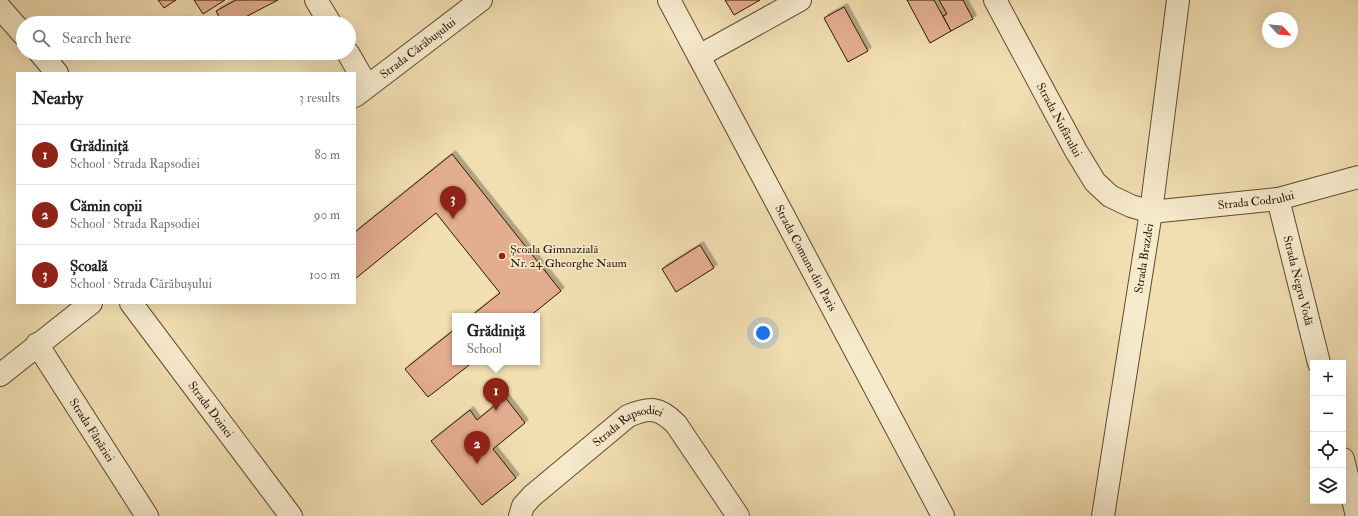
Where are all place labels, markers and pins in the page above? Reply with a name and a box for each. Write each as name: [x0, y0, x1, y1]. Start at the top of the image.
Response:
pin: 3: [440, 186, 466, 219]
place label: Școala Gimnazială Nr. 24 Gheorghe Naum: [510, 242, 628, 271]
marker: Școala Gimnazială Nr. 24 Gheorghe Naum: [497, 251, 507, 261]
pin: 1: [483, 378, 509, 411]
pin: 2: [464, 431, 490, 464]

